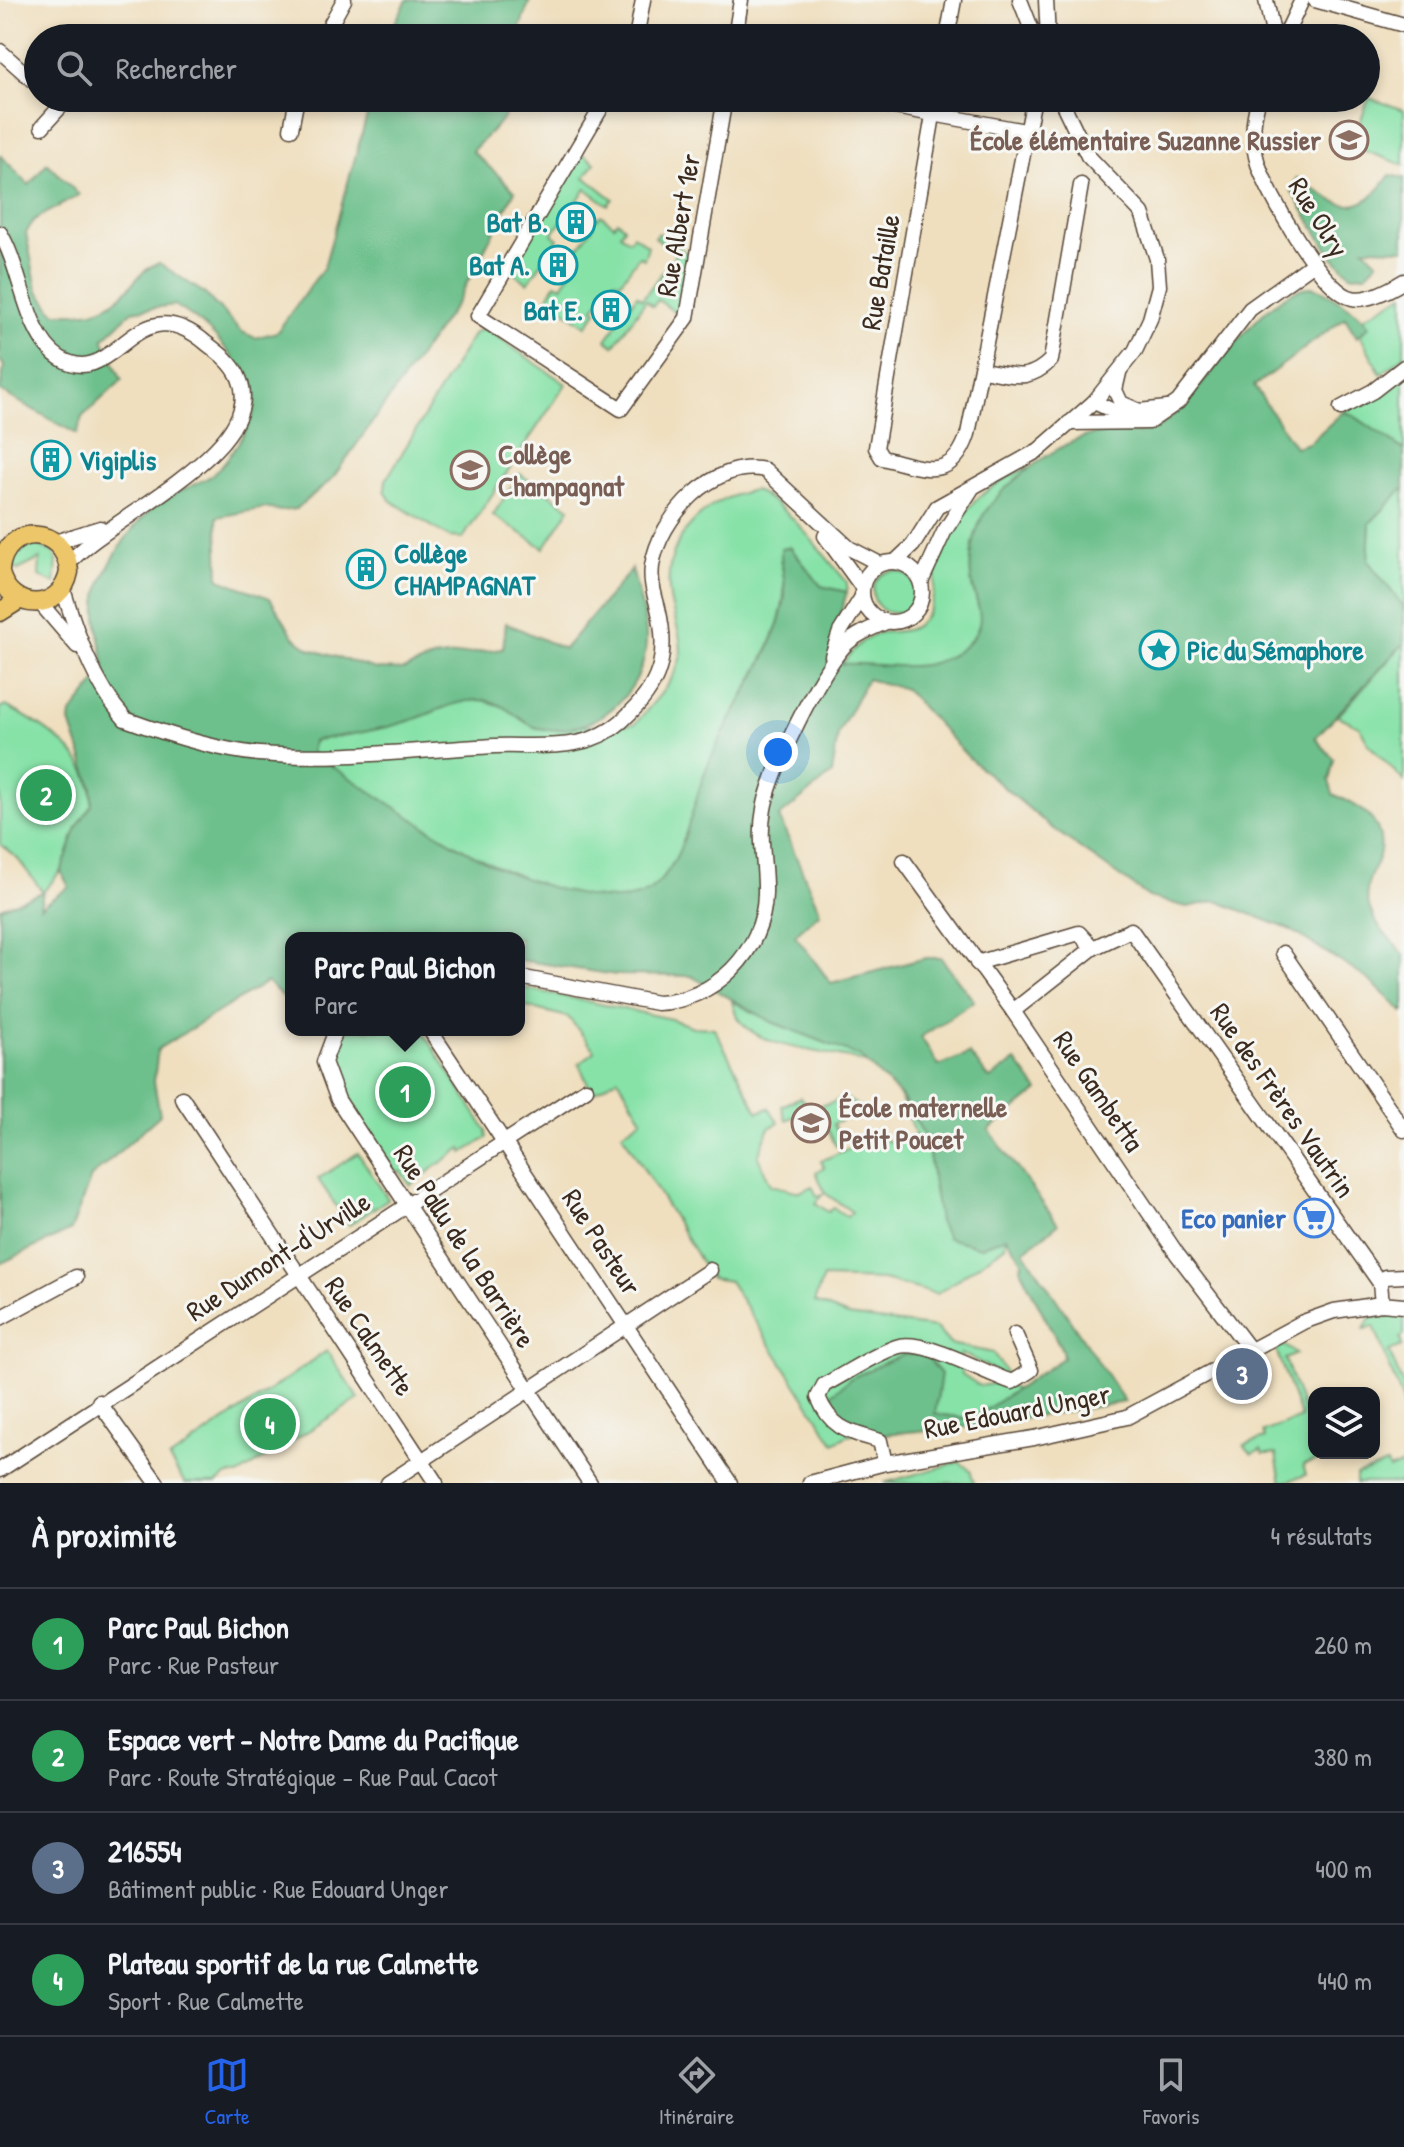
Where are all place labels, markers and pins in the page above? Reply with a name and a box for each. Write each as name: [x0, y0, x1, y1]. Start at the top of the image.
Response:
school or university icon: École élémentaire Suzanne Russier: [1328, 119, 1370, 161]
place label: École élémentaire Suzanne Russier: [970, 121, 1321, 159]
building icon: Bat B.: [555, 201, 597, 243]
place label: Bat B.: [487, 203, 548, 241]
building icon: Bat A.: [537, 244, 579, 286]
place label: Bat A.: [469, 246, 530, 284]
building icon: Bat E.: [590, 289, 632, 331]
place label: Bat E.: [523, 291, 583, 329]
place label: Collège Champagnat: [498, 435, 625, 506]
building icon: Vigiplis: [30, 439, 72, 481]
place label: Vigiplis: [79, 441, 156, 480]
school or university icon: Collège Champagnat: [449, 449, 491, 491]
place label: Collège CHAMPAGNAT: [394, 534, 536, 604]
building icon: Collège CHAMPAGNAT: [345, 548, 387, 590]
place icon: Pic du Sémaphore: [1138, 629, 1180, 671]
place label: Pic du Sémaphore: [1187, 631, 1364, 670]
pin: 2: [20, 765, 72, 825]
pin: 1: [379, 1062, 431, 1122]
place label: École maternelle Petit Poucet: [839, 1088, 1008, 1158]
school or university icon: École maternelle Petit Poucet: [790, 1102, 832, 1144]
supermarket icon: Eco panier: [1293, 1197, 1335, 1239]
place label: Eco panier: [1181, 1199, 1286, 1238]
pin: 3: [1216, 1344, 1268, 1404]
pin: 4: [244, 1394, 296, 1454]

